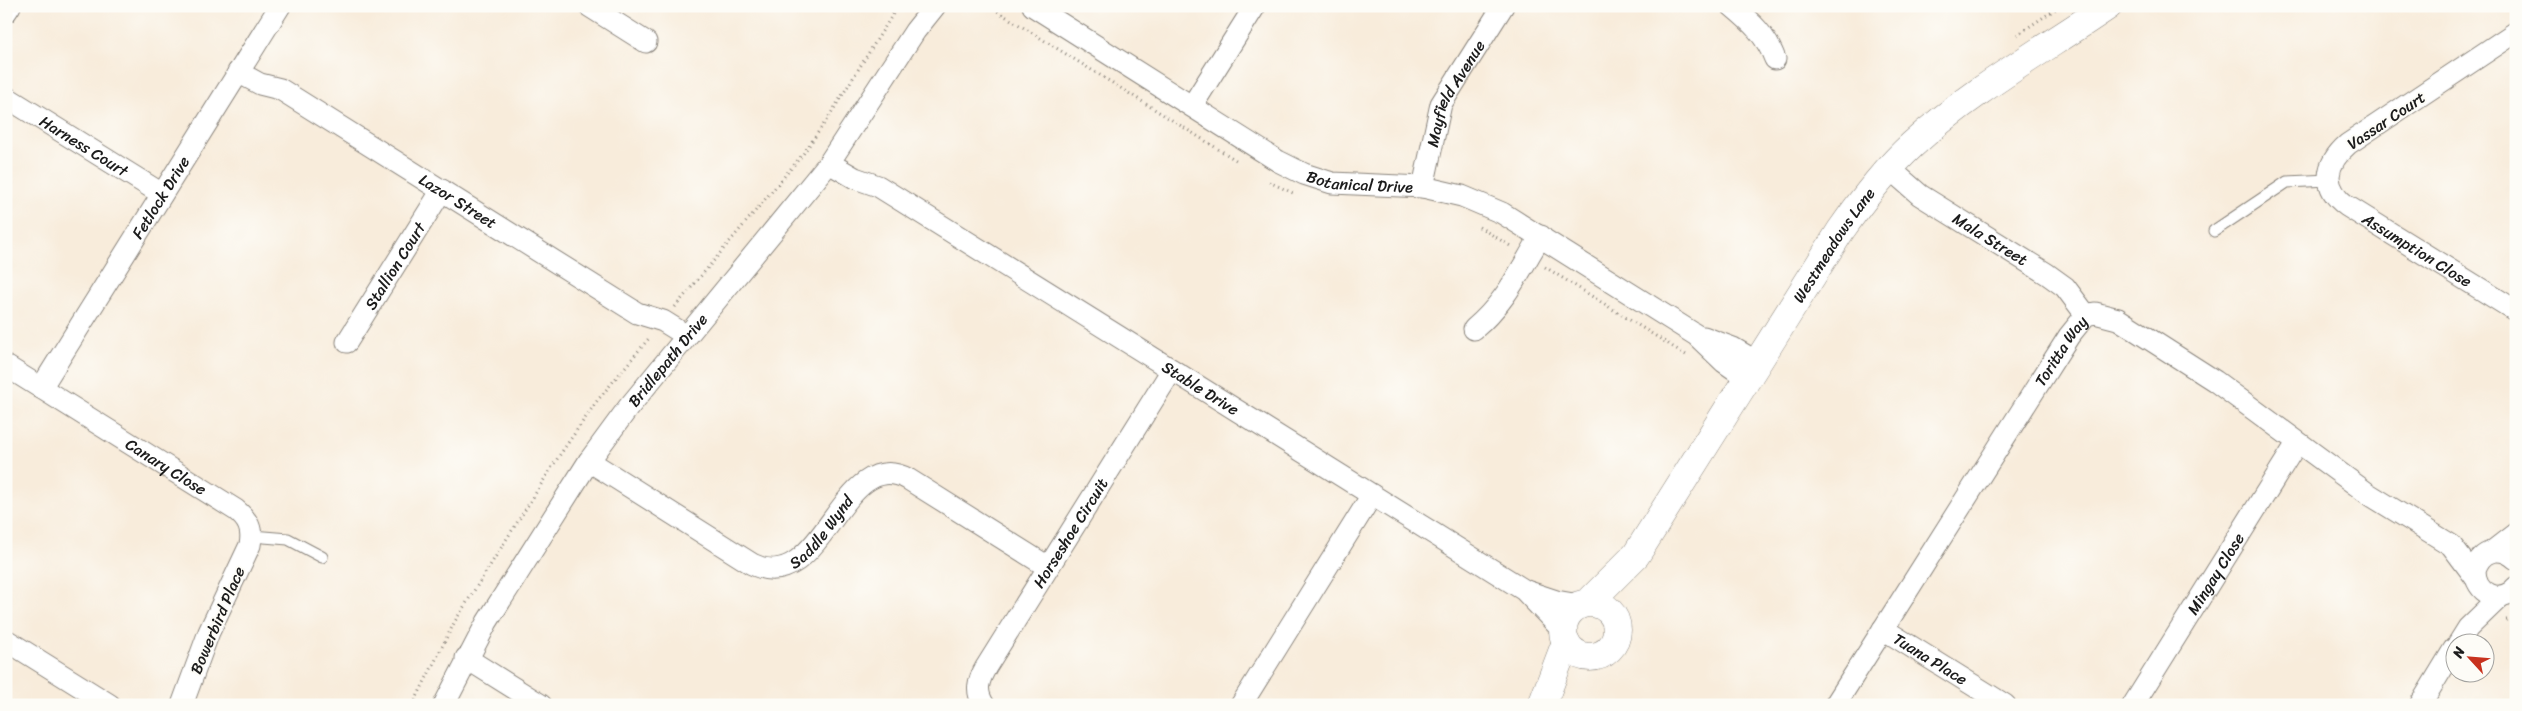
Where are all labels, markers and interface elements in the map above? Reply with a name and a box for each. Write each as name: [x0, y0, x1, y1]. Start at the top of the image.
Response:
street label: Mayfield Avenue: [1418, 34, 1493, 150]
street label: Vassar Court: [2341, 83, 2432, 158]
street label: Harness Court: [34, 107, 135, 185]
street label: Fetlock Drive: [124, 150, 198, 245]
street label: Botanical Drive: [1303, 162, 1414, 202]
street label: Lazor Street: [413, 166, 503, 237]
street label: Westmeadows Lane: [1785, 181, 1883, 309]
street label: Assumption Close: [2355, 204, 2478, 295]
street label: Mala Street: [1947, 205, 2034, 274]
street label: Stallion Court: [357, 216, 434, 316]
street label: Bridlepath Drive: [620, 307, 715, 414]
street label: Toritta Way: [2026, 308, 2096, 392]
street label: Stable Drive: [1156, 353, 1245, 424]
street label: Canary Close: [119, 430, 212, 503]
street label: Horseshoe Circuit: [1025, 472, 1116, 594]
street label: Saddle Wynd: [783, 487, 862, 577]
street label: Mingay Close: [2179, 527, 2253, 621]
street label: Bowerbird Place: [182, 562, 253, 679]
street label: Tuana Place: [1887, 625, 1973, 693]
north arrow: [2444, 634, 2494, 684]
text: N: [2445, 642, 2472, 663]

